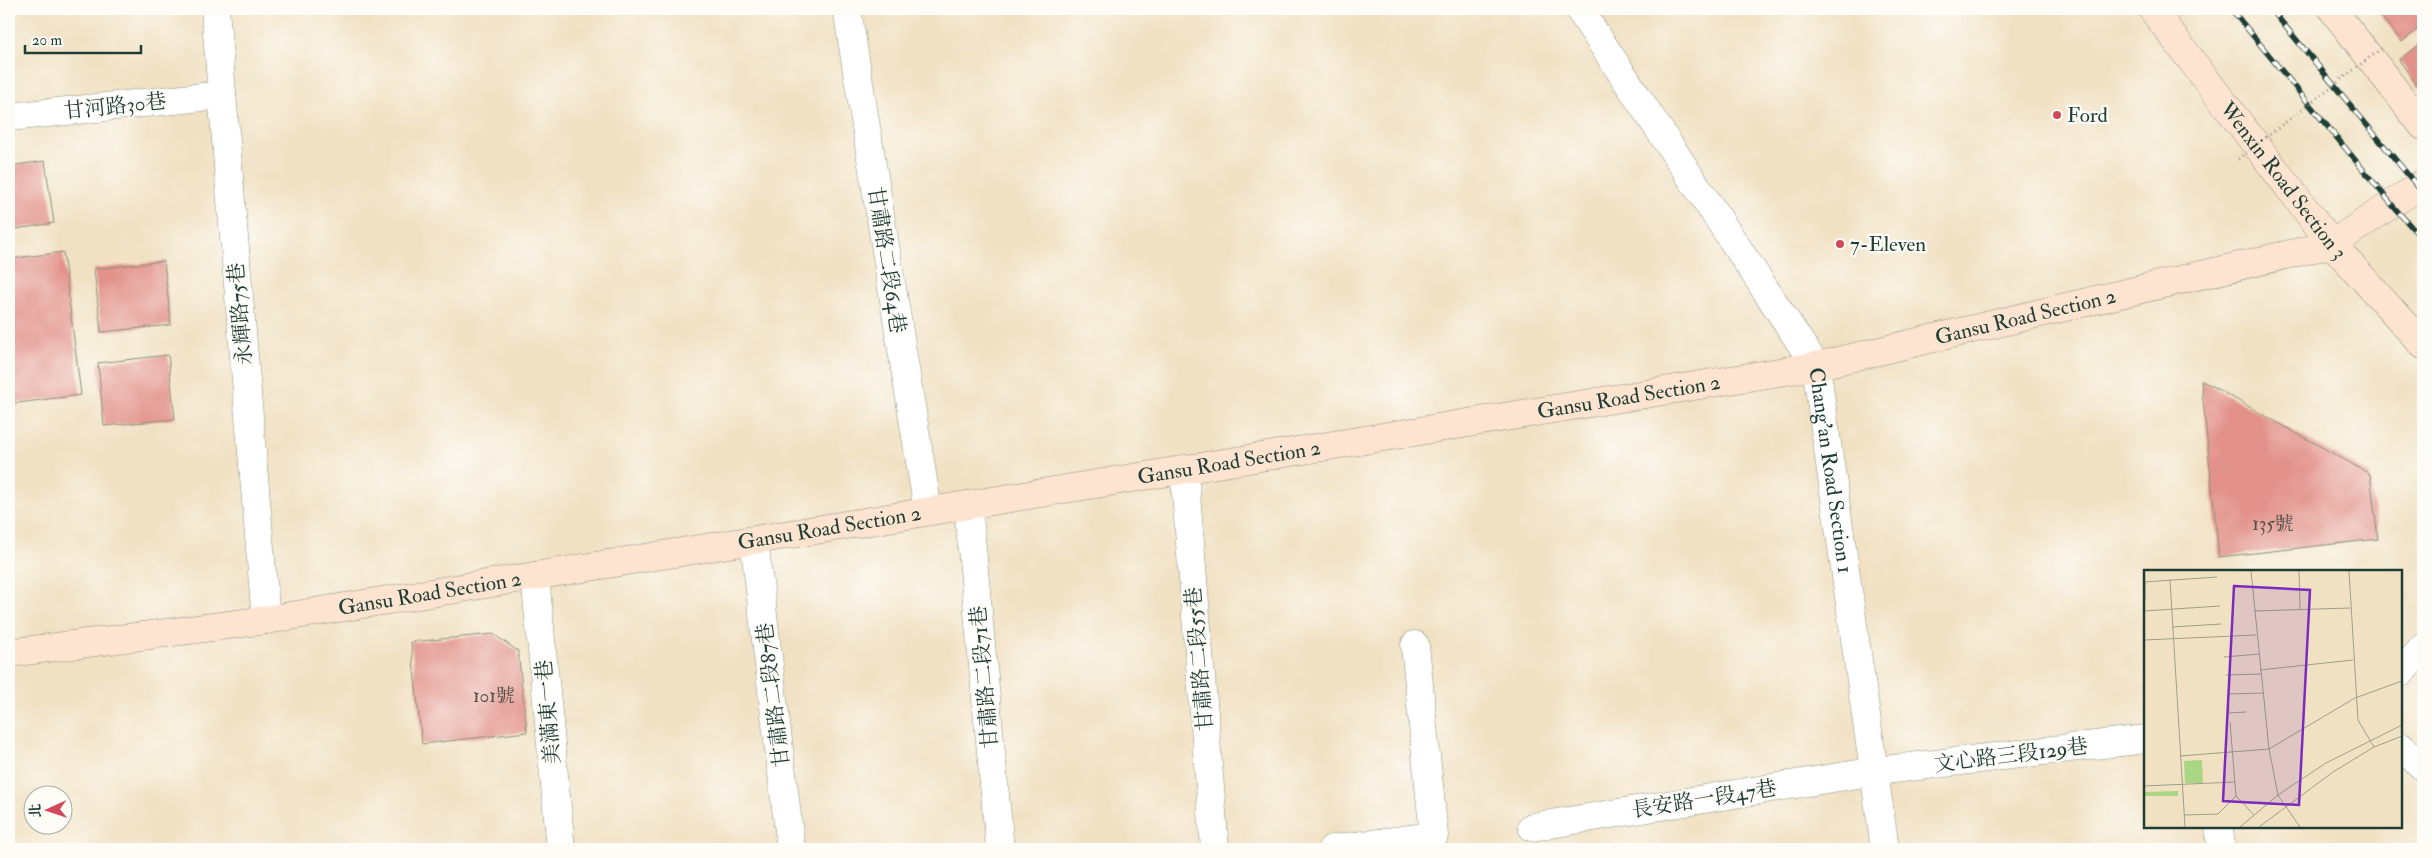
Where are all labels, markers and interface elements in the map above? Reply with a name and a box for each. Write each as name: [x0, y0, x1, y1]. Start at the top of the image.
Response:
scale bar: [25, 22, 141, 54]
text: 20 m: [32, 31, 62, 50]
street label: 甘河路30巷: [63, 88, 168, 125]
street label: Wenxin Road Section 3: [2213, 95, 2352, 265]
place label: Ford: [2067, 102, 2108, 129]
marker: Ford: [2051, 109, 2063, 121]
street label: 甘肅路二段64巷: [862, 185, 911, 335]
place label: 7-Eleven: [1850, 231, 1926, 258]
marker: 7-Eleven: [1834, 238, 1846, 250]
street label: 永輝路75巷: [223, 262, 258, 366]
street label: Gansu Road Section 2: [1932, 283, 2119, 351]
street label: Chang’an Road Section 1: [1802, 366, 1858, 575]
street label: Gansu Road Section 2: [1535, 369, 1722, 425]
street label: Gansu Road Section 2: [1136, 434, 1323, 491]
street label: Gansu Road Section 2: [736, 500, 923, 556]
house number: 135號: [2252, 512, 2294, 536]
street label: Gansu Road Section 2: [336, 565, 523, 622]
inset map: [2144, 570, 2402, 828]
street label: 甘肅路二段55巷: [1180, 586, 1219, 732]
street label: 甘肅路二段71巷: [965, 604, 1004, 749]
street label: 甘肅路二段87巷: [751, 621, 796, 769]
street label: 美滿東一巷: [530, 658, 567, 765]
house number: 101號: [473, 684, 515, 708]
street label: 文心路三段129巷: [1933, 733, 2090, 778]
street label: 長安路一段47巷: [1630, 775, 1779, 824]
north arrow: [22, 786, 72, 836]
text: 北: [27, 803, 44, 818]

